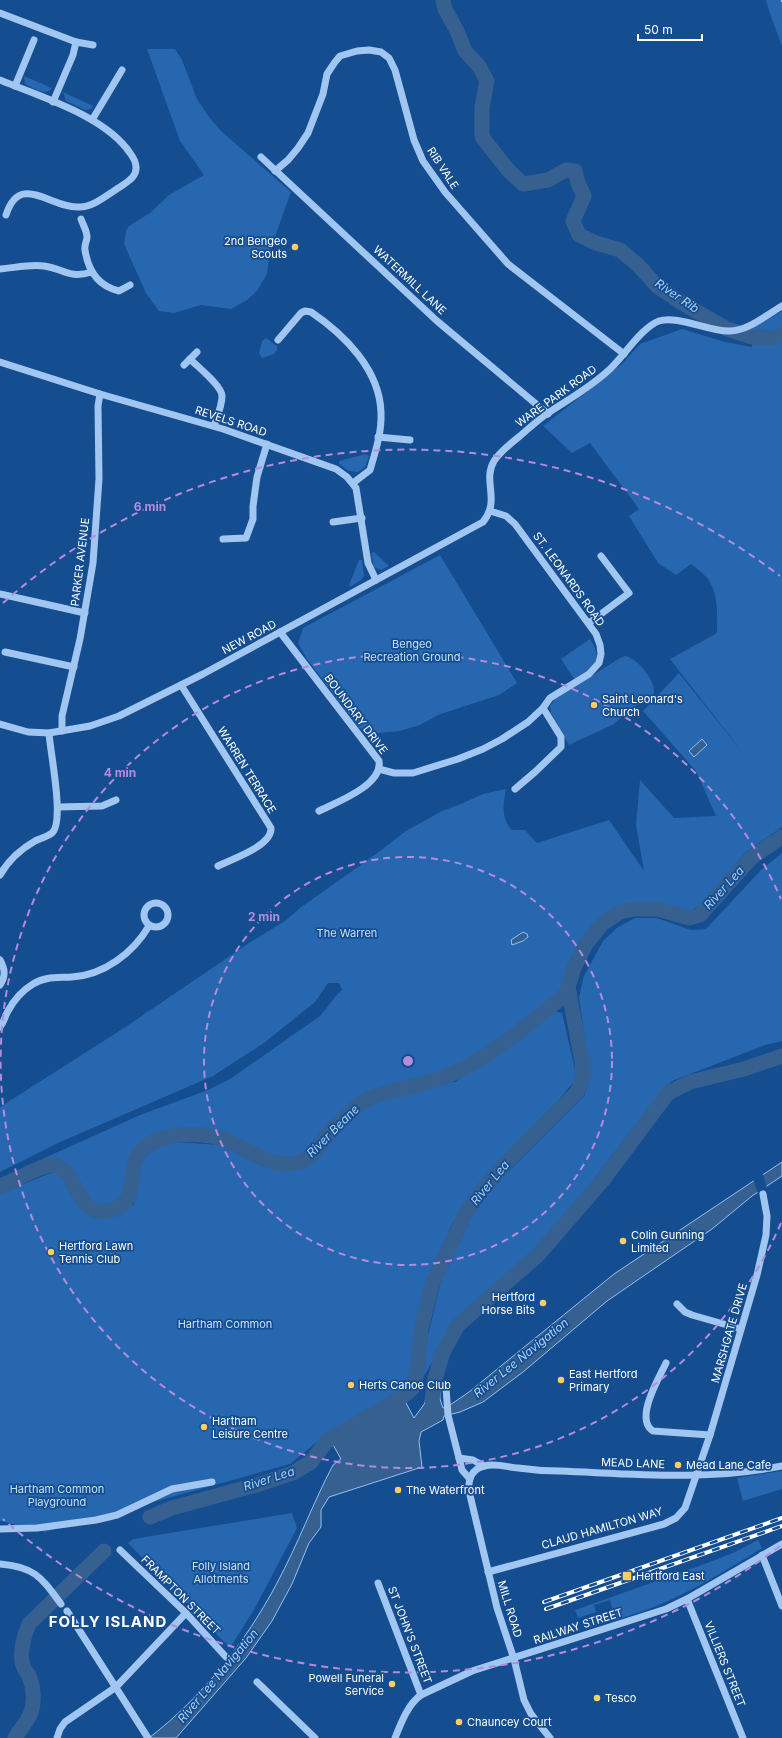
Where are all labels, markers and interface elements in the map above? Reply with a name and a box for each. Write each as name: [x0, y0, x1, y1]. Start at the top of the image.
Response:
scale bar: [638, 16, 702, 42]
text: 50 m: [644, 22, 673, 37]
street label: RIB VALE: [424, 144, 462, 192]
place label: 2nd Bengeo Scouts: [224, 234, 287, 261]
marker: 2nd Bengeo Scouts: [290, 242, 300, 252]
street label: WATERMILL LANE: [371, 243, 449, 317]
water label: River Rib: [652, 275, 702, 316]
street label: WARE PARK ROAD: [513, 362, 599, 430]
street label: REVELS ROAD: [193, 403, 269, 439]
text: 6 min: [134, 499, 166, 514]
street label: PARKER AVENUE: [68, 517, 92, 607]
street label: ST. LEONARDS ROAD: [530, 529, 608, 629]
street label: NEW ROAD: [219, 617, 279, 657]
park label: Bengeo Recreation Ground: [363, 637, 461, 664]
street label: BOUNDARY DRIVE: [321, 671, 391, 757]
place label: Saint Leonard's Church: [602, 692, 683, 719]
marker: Saint Leonard's Church: [589, 700, 599, 710]
street label: WARREN TERRACE: [215, 724, 279, 816]
text: 4 min: [104, 765, 136, 780]
water label: River Lea: [700, 863, 747, 912]
text: 2 min: [248, 909, 280, 924]
park label: The Warren: [317, 926, 377, 940]
centre of rings: [401, 1054, 415, 1068]
water label: River Beane: [303, 1101, 362, 1160]
water label: River Lea: [467, 1157, 512, 1208]
place label: Colin Gunning Limited: [631, 1228, 704, 1255]
marker: Colin Gunning Limited: [618, 1236, 628, 1246]
place label: Hertford Lawn Tennis Club: [59, 1239, 133, 1266]
marker: Hertford Lawn Tennis Club: [46, 1247, 56, 1257]
street label: MARSHGATE DRIVE: [708, 1281, 750, 1385]
place label: Hertford Horse Bits: [482, 1290, 535, 1317]
marker: Hertford Horse Bits: [538, 1298, 548, 1308]
water label: River Lee Navigation: [470, 1315, 571, 1400]
park label: Hartham Common: [178, 1317, 272, 1331]
place label: East Hertford Primary: [569, 1367, 638, 1394]
marker: East Hertford Primary: [556, 1375, 566, 1385]
place label: Herts Canoe Club: [359, 1378, 451, 1392]
marker: Herts Canoe Club: [346, 1380, 356, 1390]
place label: Hartham Leisure Centre: [212, 1414, 288, 1441]
marker: Hartham Leisure Centre: [199, 1422, 209, 1432]
street label: MEAD LANE: [601, 1455, 665, 1471]
place label: Mead Lane Cafe: [686, 1458, 771, 1472]
marker: Mead Lane Cafe: [673, 1460, 683, 1470]
water label: River Lea: [241, 1463, 296, 1494]
park label: Hartham Common Playground: [10, 1482, 104, 1509]
place label: The Waterfront: [406, 1483, 485, 1497]
marker: The Waterfront: [393, 1485, 403, 1495]
street label: CLAUD HAMILTON WAY: [540, 1504, 665, 1552]
street label: FRAMPTON STREET: [138, 1552, 224, 1638]
park label: Folly Island Allotments: [192, 1559, 250, 1586]
place label: Hertford East: [636, 1569, 705, 1583]
marker: Hertford East: [621, 1570, 633, 1582]
street label: MILL ROAD: [495, 1579, 525, 1639]
street label: ST JOHN'S STREET: [385, 1584, 435, 1686]
street label: RAILWAY STREET: [532, 1605, 624, 1647]
district label: FOLLY ISLAND: [49, 1612, 167, 1631]
street label: VILLIERS STREET: [701, 1619, 749, 1709]
water label: River Lee Navigation: [174, 1626, 261, 1726]
place label: Powell Funeral Service: [308, 1671, 384, 1698]
marker: Powell Funeral Service: [387, 1679, 397, 1689]
place label: Tesco: [605, 1691, 637, 1705]
marker: Tesco: [592, 1693, 602, 1703]
place label: Chauncey Court: [467, 1715, 552, 1729]
marker: Chauncey Court: [454, 1717, 464, 1727]

